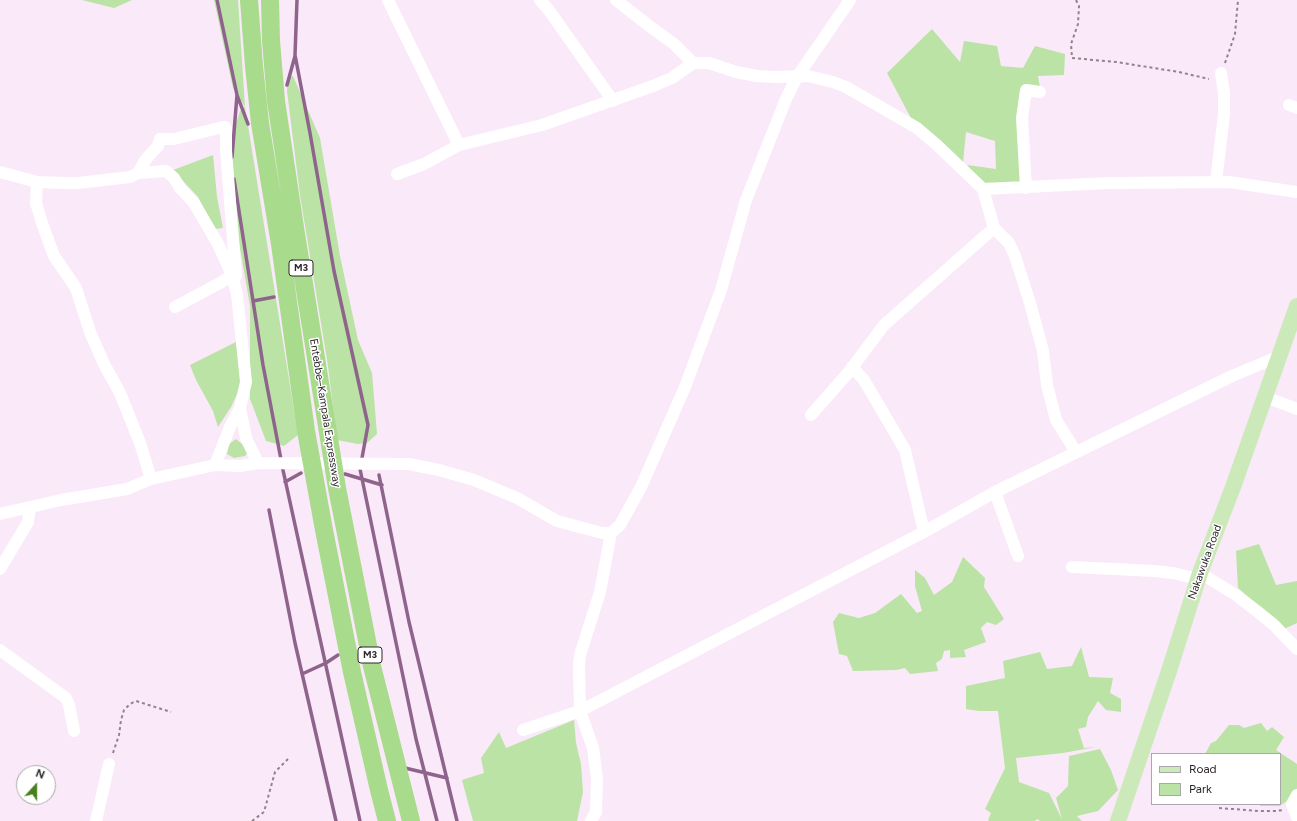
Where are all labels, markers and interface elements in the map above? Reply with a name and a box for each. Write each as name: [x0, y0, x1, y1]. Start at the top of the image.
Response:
road number: M3: [289, 260, 313, 276]
street label: Entebbe–Kampala Expressway: [307, 338, 343, 488]
street label: Nakawuka Road: [1185, 523, 1225, 601]
road number: M3: [358, 647, 382, 663]
legend: [1151, 753, 1281, 805]
text: Road: [1189, 762, 1217, 776]
north arrow: [16, 765, 56, 805]
text: N: [34, 767, 46, 782]
text: Park: [1189, 782, 1212, 796]

